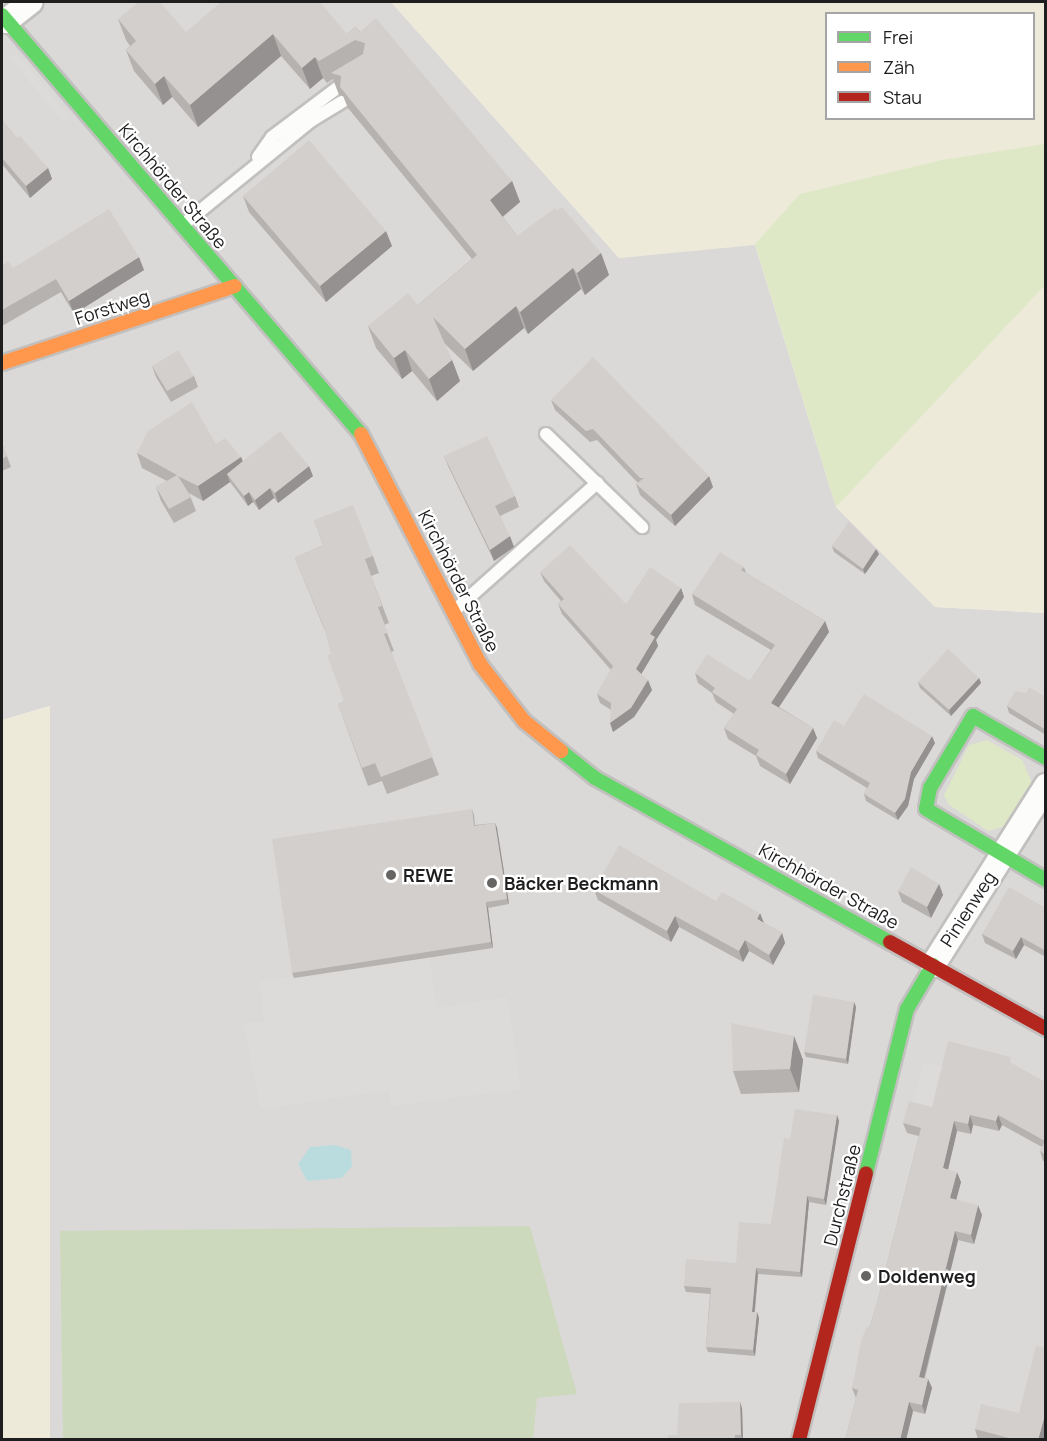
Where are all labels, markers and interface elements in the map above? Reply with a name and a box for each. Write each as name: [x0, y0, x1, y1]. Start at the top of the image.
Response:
legend: [825, 12, 1035, 120]
text: Frei: [883, 25, 913, 49]
text: Zäh: [883, 55, 915, 79]
text: Stau: [883, 85, 922, 109]
street label: Kirchhörder Straße: [114, 119, 232, 253]
street label: Forstweg: [72, 285, 152, 329]
street label: Kirchhörder Straße: [414, 506, 504, 656]
street label: Kirchhörder Straße: [755, 839, 903, 933]
place label: REWE: [403, 864, 453, 886]
street label: Pinienweg: [936, 867, 1000, 951]
marker: REWE: [384, 868, 398, 882]
place label: Bäcker Beckmann: [504, 872, 659, 894]
marker: Bäcker Beckmann: [485, 876, 499, 890]
street label: Durchstraße: [819, 1142, 865, 1248]
place label: Doldenweg: [878, 1265, 976, 1287]
marker: Doldenweg: [859, 1269, 873, 1283]

